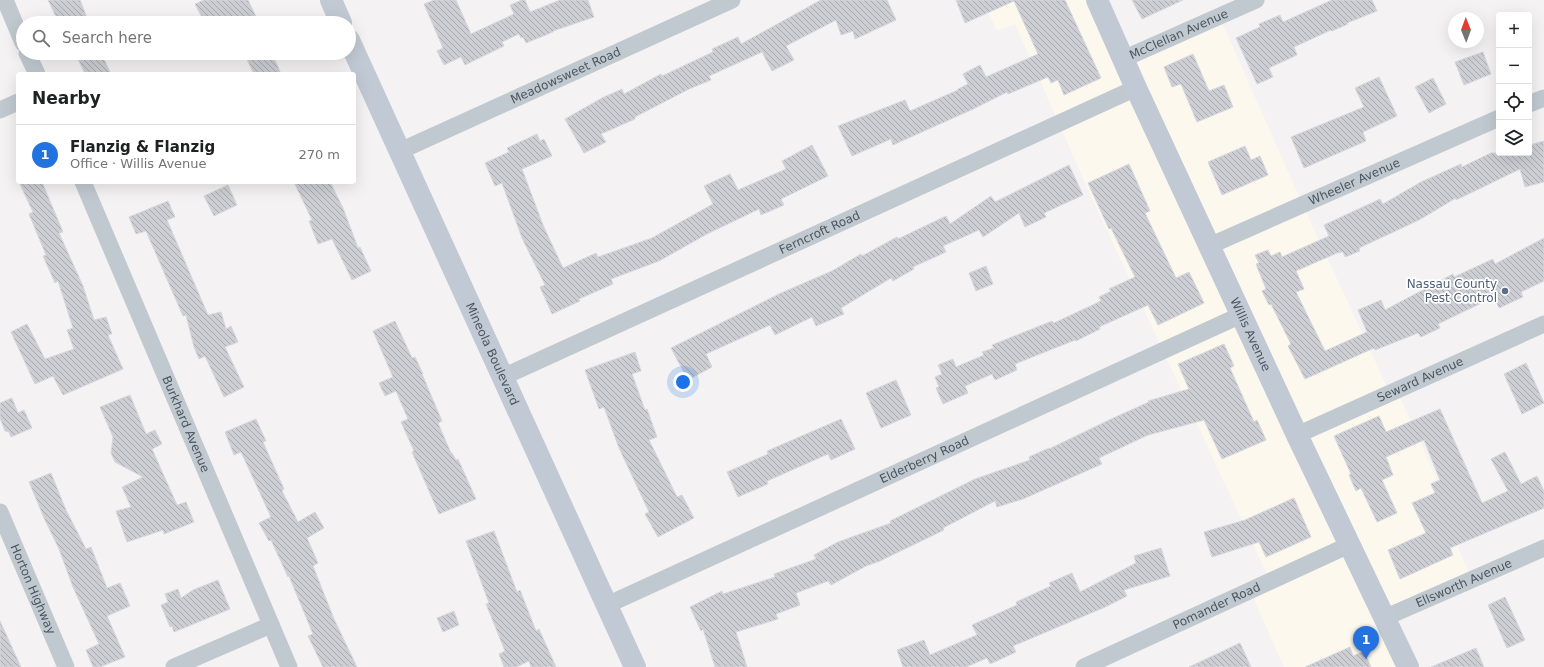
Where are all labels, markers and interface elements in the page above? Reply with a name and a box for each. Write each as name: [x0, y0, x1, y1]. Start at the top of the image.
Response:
street label: McClellan Avenue: [1127, 6, 1230, 62]
north arrow: [1448, 12, 1484, 48]
map controls: [1496, 12, 1532, 156]
button: +: [1496, 12, 1532, 48]
search box: [16, 16, 356, 60]
icon: search: [30, 27, 52, 49]
text: Search here: [62, 29, 152, 47]
street label: Meadowsweet Road: [508, 45, 623, 107]
button: −: [1496, 48, 1532, 84]
button: locate: [1496, 84, 1532, 120]
text: Nearby: [32, 88, 101, 108]
button: layers: [1496, 120, 1532, 156]
text: Flanzig & Flanzig: [70, 138, 215, 156]
text: 1: [40, 147, 50, 162]
text: 270 m: [298, 147, 340, 162]
text: Office · Willis Avenue: [70, 156, 207, 171]
street label: Wheeler Avenue: [1307, 156, 1402, 208]
street label: Ferncroft Road: [777, 208, 862, 257]
place label: Nassau County Pest Control: [1407, 277, 1497, 305]
marker: Nassau County Pest Control: [1500, 286, 1510, 296]
street label: Willis Avenue: [1227, 295, 1273, 374]
street label: Mineola Boulevard: [463, 300, 522, 407]
street label: Seward Avenue: [1375, 354, 1465, 405]
your location: [673, 372, 693, 392]
street label: Burkhard Avenue: [159, 374, 212, 474]
street label: Elderberry Road: [878, 433, 971, 486]
street label: Horton Highway: [8, 542, 58, 637]
street label: Ellsworth Avenue: [1414, 556, 1514, 610]
street label: Pomander Road: [1171, 580, 1263, 632]
pin: 1: [1353, 626, 1379, 659]

